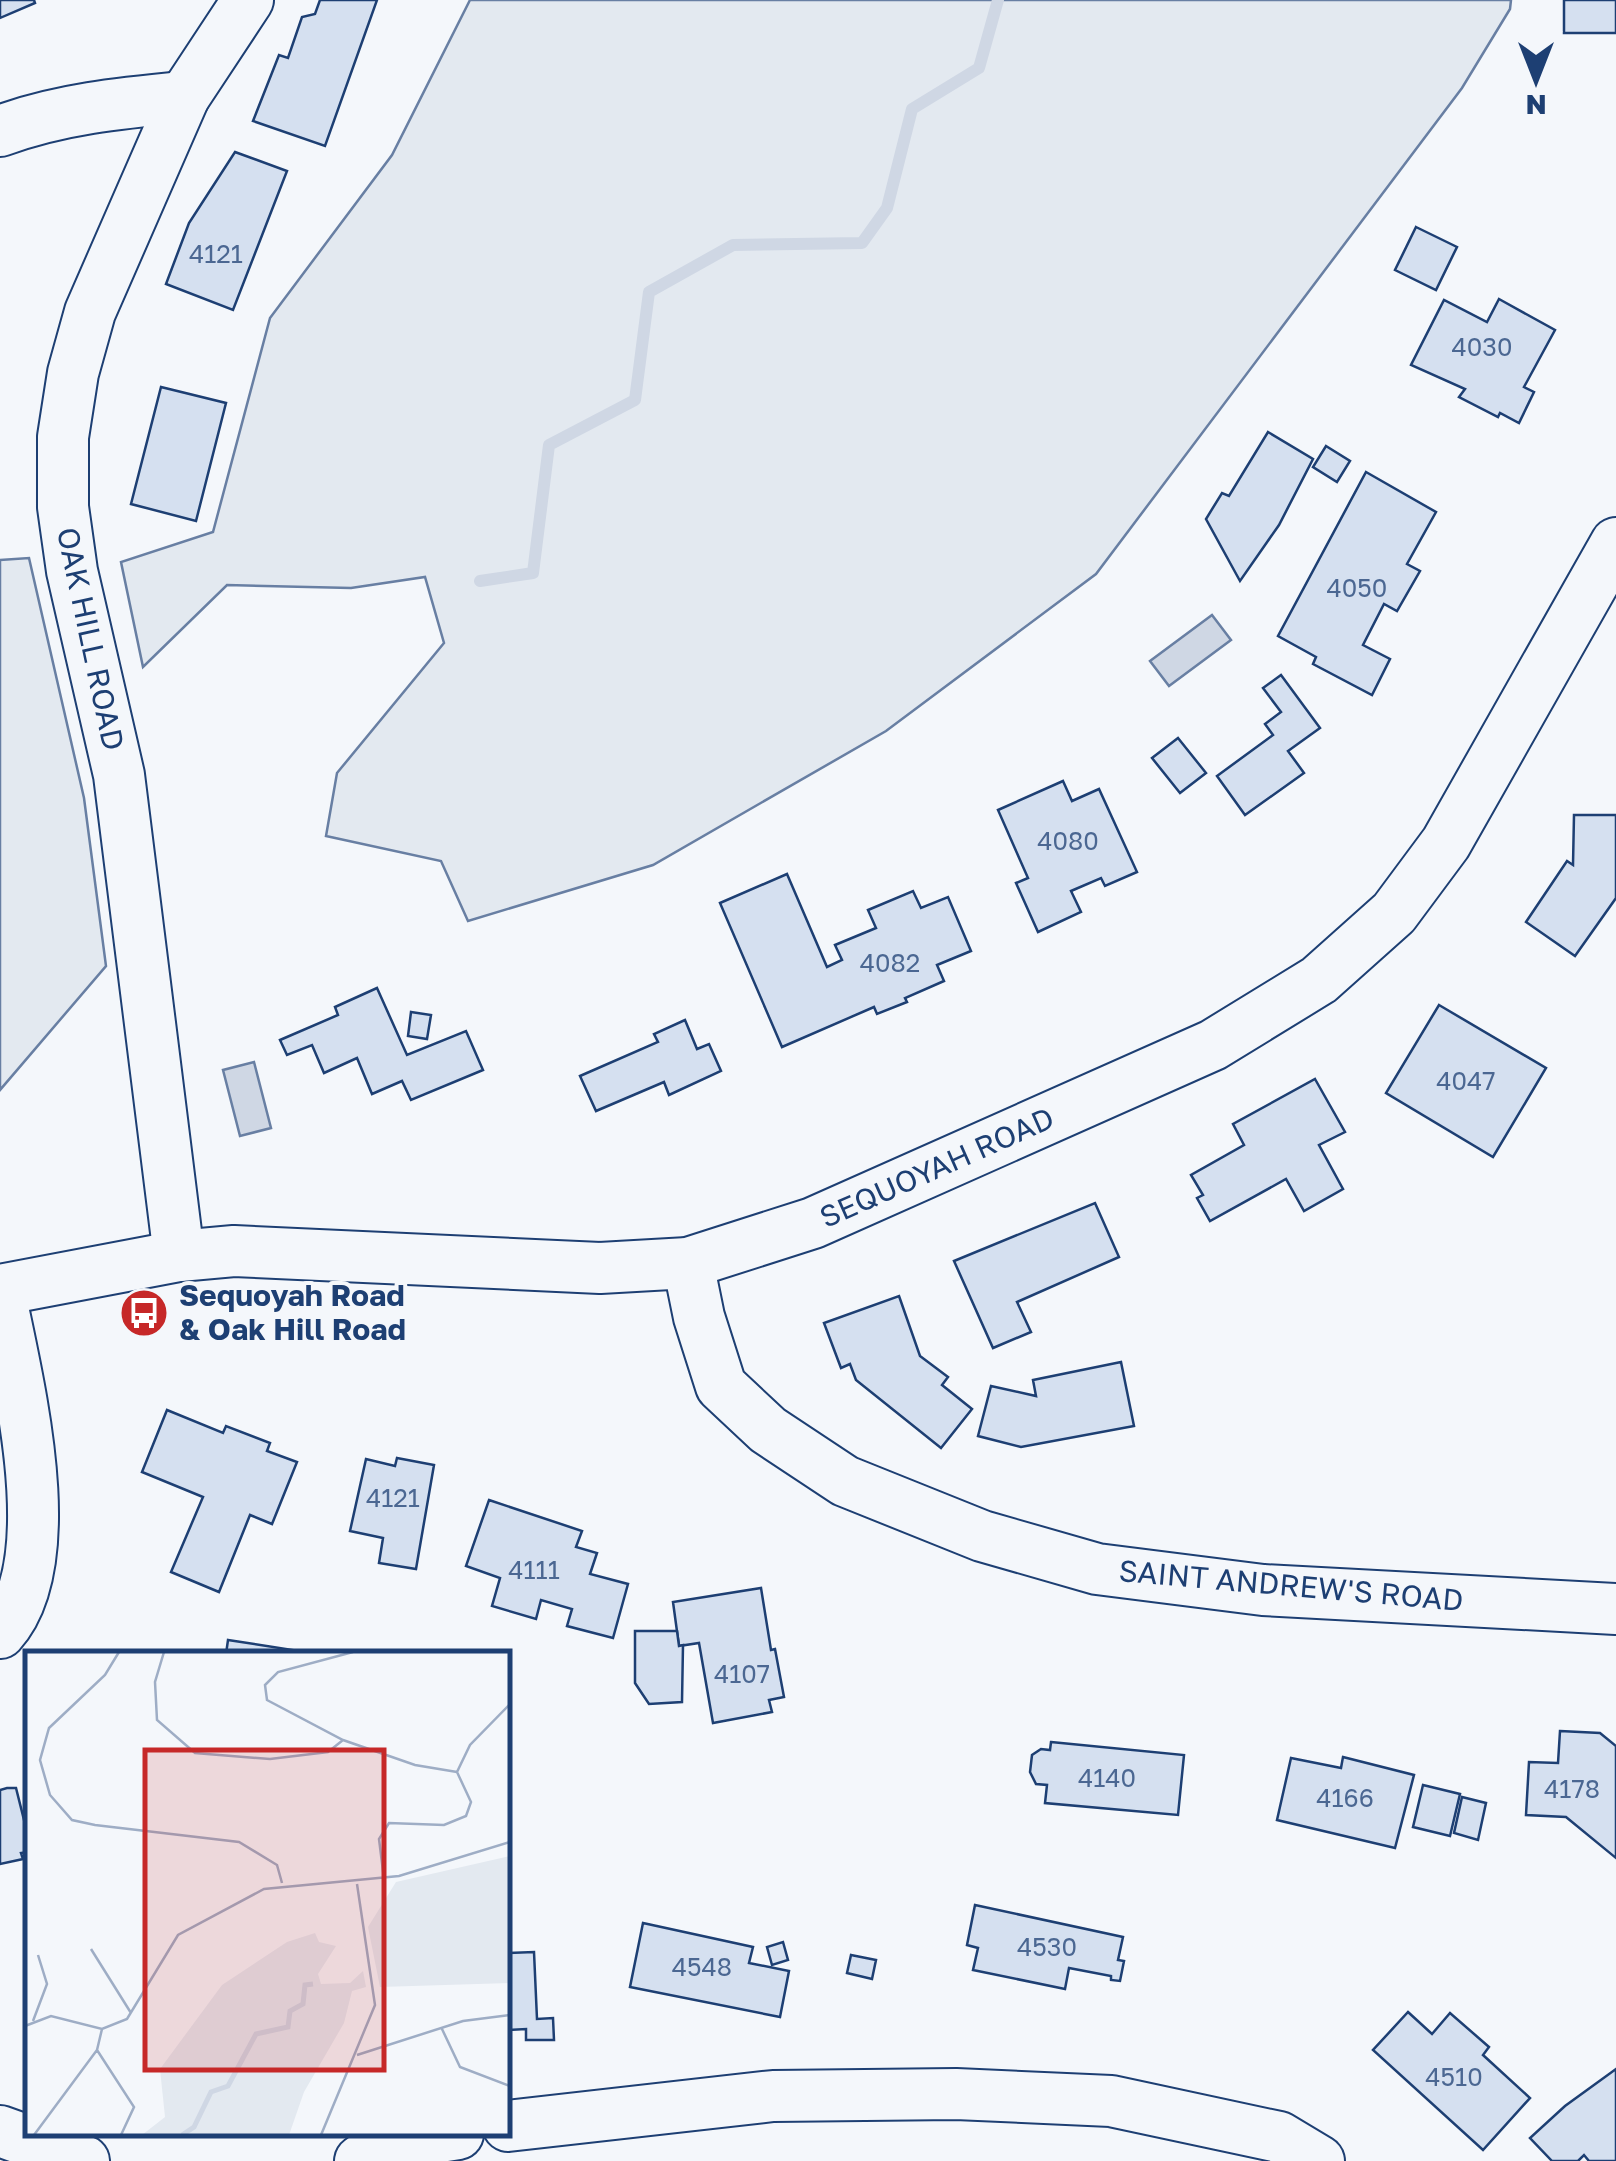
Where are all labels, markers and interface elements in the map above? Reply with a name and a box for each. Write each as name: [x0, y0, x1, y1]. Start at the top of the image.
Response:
north arrow: [1486, 30, 1586, 130]
text: N: [1525, 89, 1547, 122]
house number: 4121: [189, 238, 243, 269]
house number: 4030: [1452, 331, 1512, 362]
street label: OAK HILL ROAD: [50, 524, 132, 754]
house number: 4050: [1327, 572, 1387, 603]
house number: 4080: [1037, 825, 1099, 856]
house number: 4082: [860, 947, 920, 978]
house number: 4047: [1436, 1065, 1496, 1096]
street label: SEQUOYAH ROAD: [814, 1099, 1059, 1235]
place label: Sequoyah Road & Oak Hill Road: [179, 1277, 406, 1347]
bus stop icon: Sequoyah Road & Oak Hill Road: [118, 1287, 170, 1339]
house number: 4121: [366, 1482, 420, 1513]
street label: SAINT ANDREW'S ROAD: [1117, 1552, 1465, 1618]
house number: 4111: [508, 1554, 560, 1585]
inset map: [25, 1651, 510, 2136]
house number: 4107: [714, 1658, 770, 1689]
house number: 4140: [1078, 1762, 1136, 1793]
house number: 4178: [1544, 1773, 1600, 1804]
house number: 4166: [1316, 1782, 1374, 1813]
house number: 4530: [1017, 1931, 1077, 1962]
house number: 4548: [672, 1951, 732, 1982]
house number: 4510: [1425, 2061, 1483, 2092]

